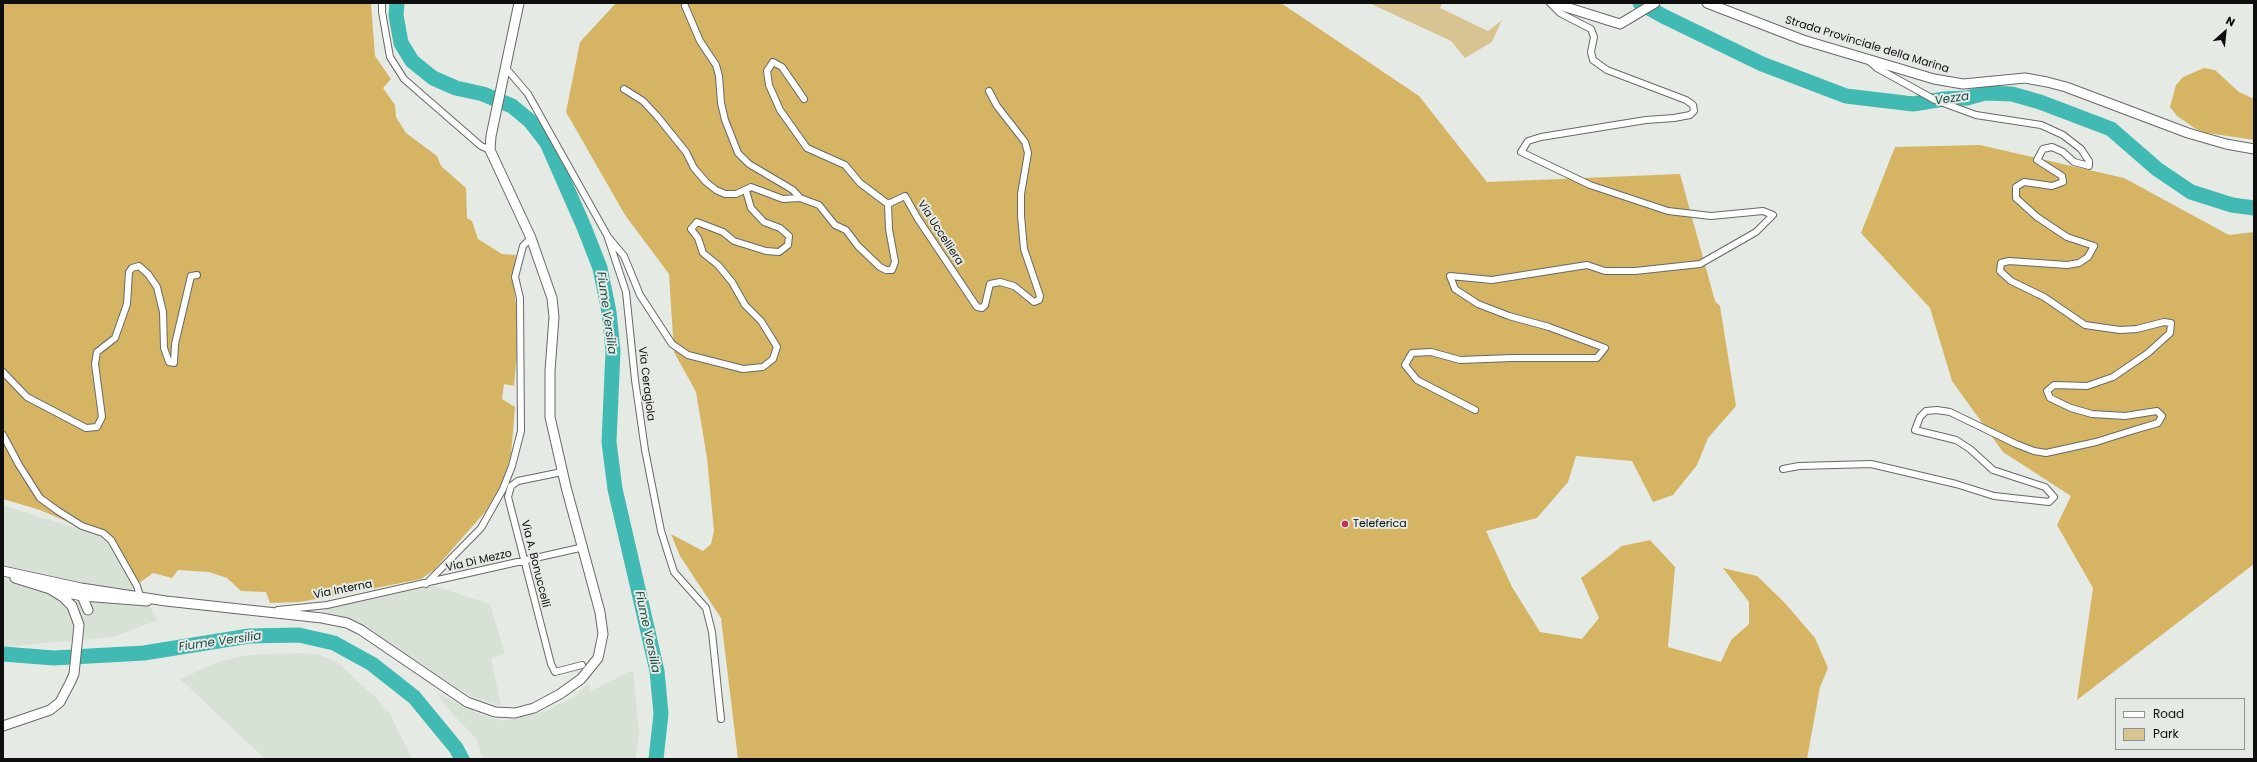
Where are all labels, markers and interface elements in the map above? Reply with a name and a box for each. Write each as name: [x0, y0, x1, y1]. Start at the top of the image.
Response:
north arrow: [2205, 12, 2245, 52]
text: N: [2223, 12, 2238, 30]
street label: Strada Provinciale della Marina: [1783, 14, 1951, 76]
water label: Vezza: [1934, 89, 1970, 109]
street label: Via Uccelliera: [914, 198, 966, 268]
water label: Fiume Versilia: [593, 271, 619, 355]
street label: Via Ceragiola: [635, 346, 657, 422]
place label: Teleferica: [1353, 517, 1407, 531]
street label: Via A. Bonuccelli: [518, 519, 552, 609]
marker: Teleferica: [1340, 519, 1350, 529]
street label: Via Di Mezzo: [445, 547, 513, 575]
street label: Via Interna: [312, 578, 374, 602]
water label: Fiume Versilia: [631, 590, 663, 674]
water label: Fiume Versilia: [178, 629, 262, 655]
legend: [2115, 698, 2245, 750]
text: Road: [2153, 705, 2184, 722]
text: Park: [2153, 725, 2179, 742]

